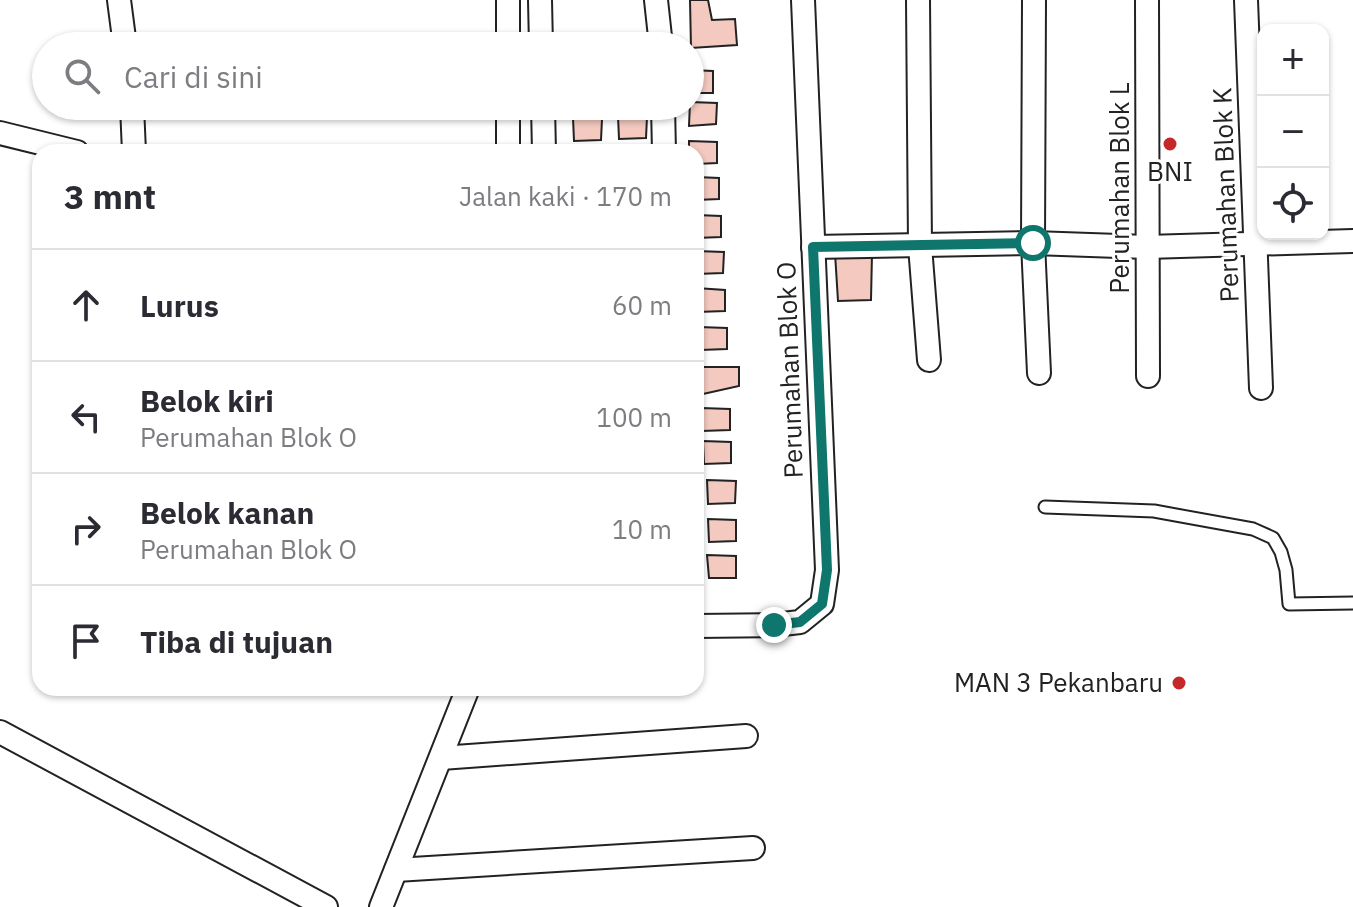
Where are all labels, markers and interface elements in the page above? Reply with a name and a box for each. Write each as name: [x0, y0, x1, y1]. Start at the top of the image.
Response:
map controls: [1257, 24, 1329, 240]
button: +: [1257, 24, 1329, 96]
search box: [32, 32, 704, 120]
icon: search: [60, 54, 104, 98]
text: Cari di sini: [124, 57, 263, 96]
street label: Perumahan Blok L: [1102, 82, 1136, 294]
street label: Perumahan Blok K: [1204, 87, 1246, 303]
button: −: [1257, 96, 1329, 168]
marker: BNI: [1161, 135, 1179, 153]
place label: BNI: [1147, 154, 1193, 188]
button: locate: [1257, 168, 1329, 240]
text: 3 mnt: [64, 174, 156, 218]
text: Jalan kaki · 170 m: [459, 179, 672, 213]
route start: [1015, 225, 1051, 261]
street label: Perumahan Blok O: [768, 261, 810, 479]
icon: ahead: [64, 283, 108, 327]
text: Lurus: [140, 286, 219, 325]
text: 60 m: [612, 288, 672, 322]
text: Belok kiri: [140, 381, 274, 420]
icon: left: [64, 395, 108, 439]
text: 100 m: [596, 400, 672, 434]
text: Perumahan Blok O: [140, 420, 357, 454]
text: Belok kanan: [140, 493, 314, 532]
icon: right: [64, 507, 108, 551]
text: 10 m: [612, 512, 672, 546]
text: Perumahan Blok O: [140, 532, 357, 566]
route end: [756, 607, 792, 643]
icon: arrive: [64, 619, 108, 663]
text: Tiba di tujuan: [140, 622, 333, 661]
place label: MAN 3 Pekanbaru: [954, 665, 1163, 699]
marker: MAN 3 Pekanbaru: [1170, 674, 1188, 692]

